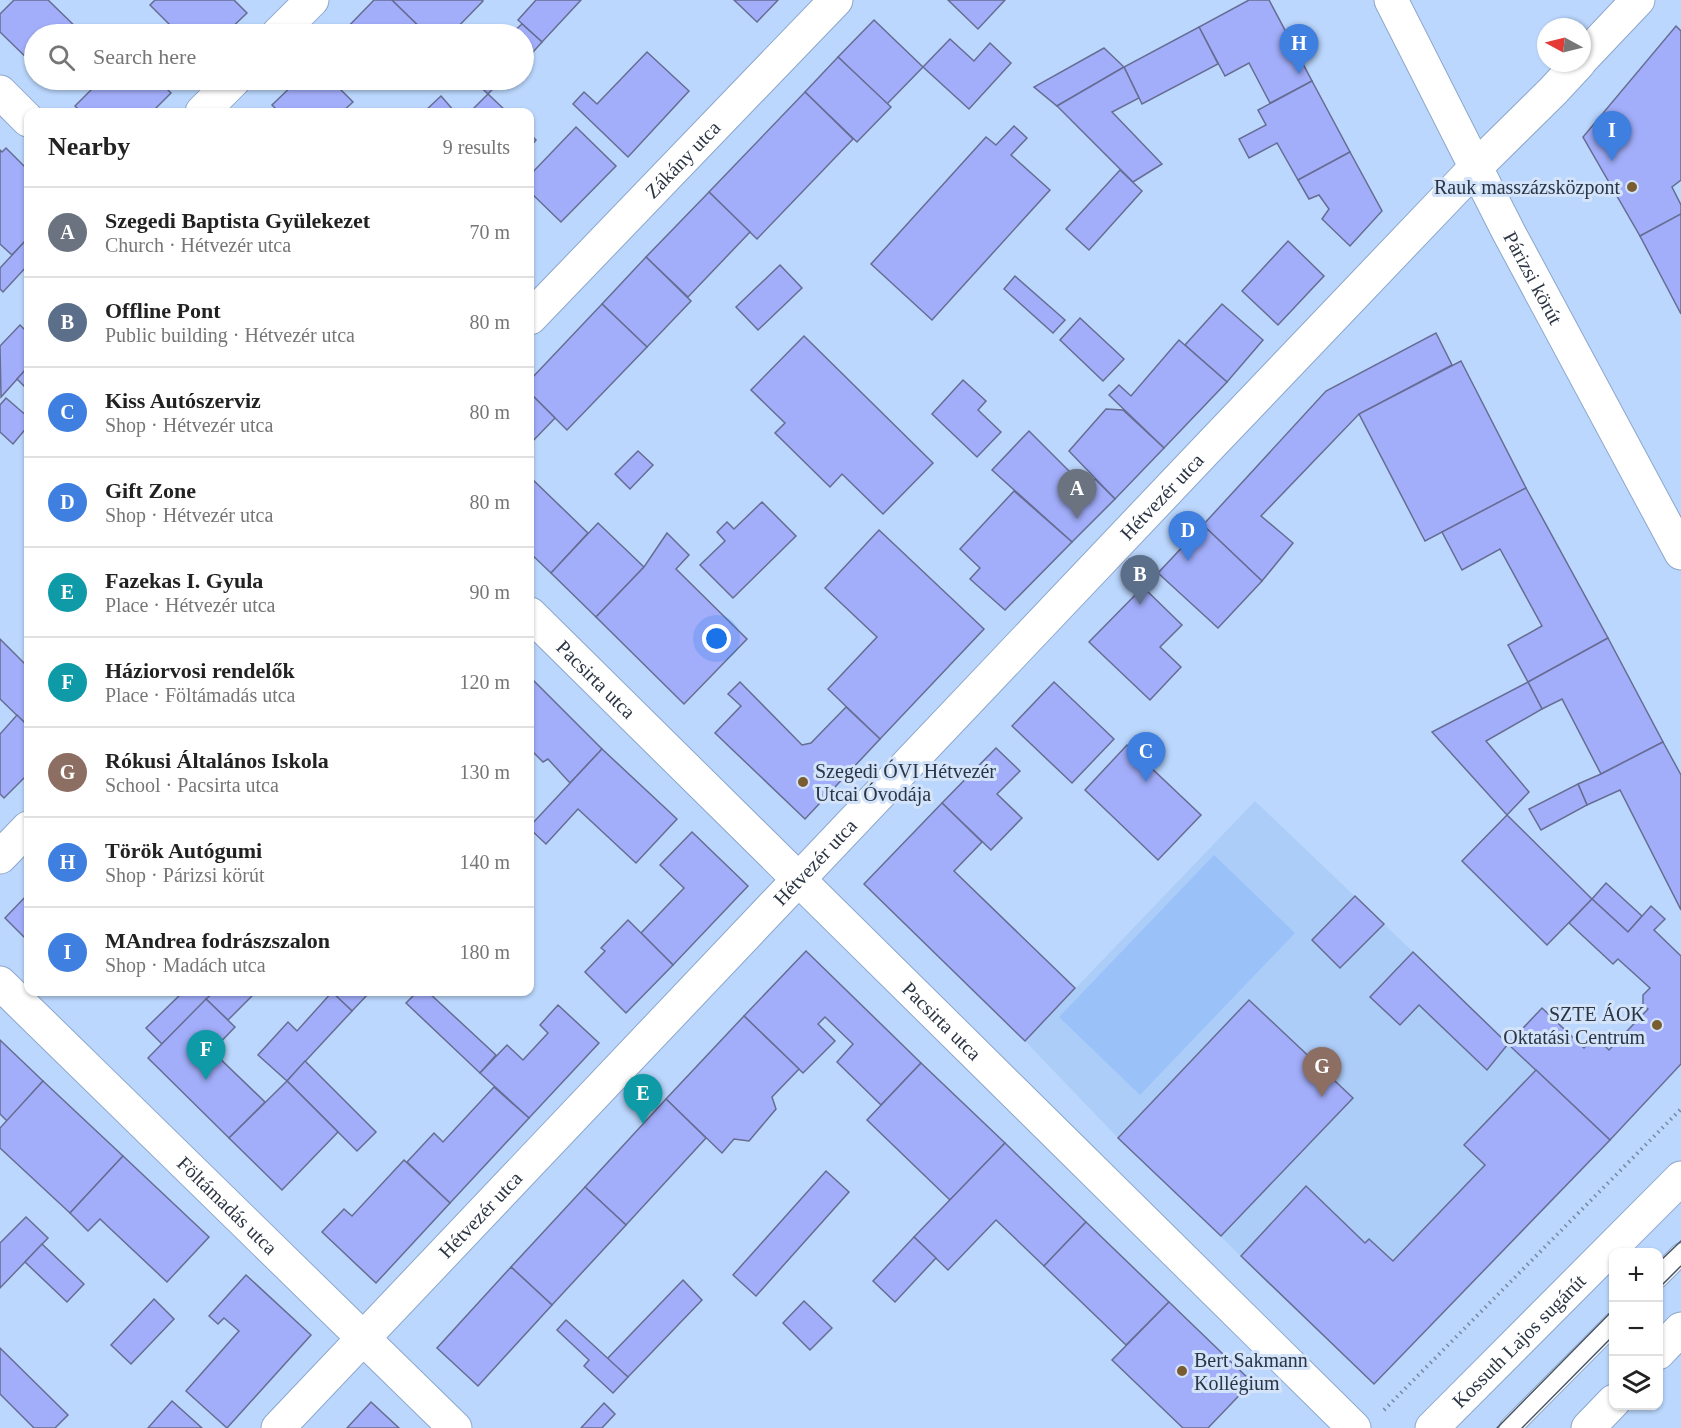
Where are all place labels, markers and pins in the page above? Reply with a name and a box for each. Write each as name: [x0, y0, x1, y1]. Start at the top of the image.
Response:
pin: H: [1280, 25, 1318, 74]
pin: I: [1592, 112, 1632, 161]
place label: Rauk masszázsközpont: [1434, 176, 1620, 199]
marker: Rauk masszázsközpont: [1625, 180, 1639, 194]
pin: A: [1058, 470, 1096, 519]
pin: D: [1168, 512, 1208, 561]
pin: B: [1120, 556, 1160, 605]
pin: C: [1126, 732, 1166, 782]
place label: Szegedi ÓVI Hétvezér Utcai Óvodája: [815, 759, 996, 806]
marker: Szegedi ÓVI Hétvezér Utcai Óvodája: [796, 775, 810, 789]
place label: SZTE ÁOK Oktatási Centrum: [1503, 1003, 1646, 1048]
marker: SZTE ÁOK Oktatási Centrum: [1650, 1018, 1664, 1032]
pin: F: [186, 1030, 226, 1080]
pin: G: [1302, 1048, 1342, 1097]
pin: E: [624, 1074, 662, 1124]
place label: Bert Sakmann Kollégium: [1194, 1349, 1308, 1395]
marker: Bert Sakmann Kollégium: [1175, 1364, 1189, 1378]

